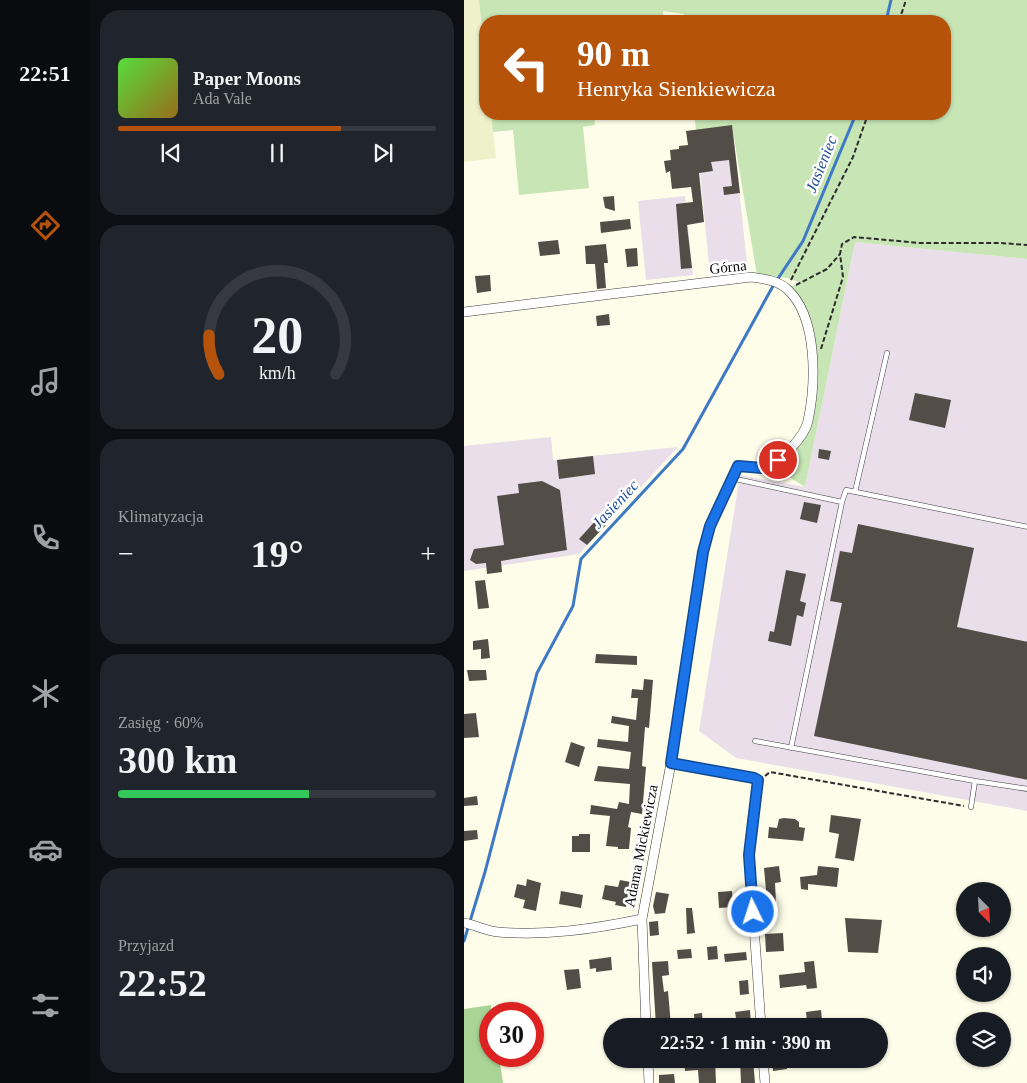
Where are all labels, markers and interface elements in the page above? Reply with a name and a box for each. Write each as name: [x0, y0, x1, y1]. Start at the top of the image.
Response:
icon: left: [494, 35, 559, 100]
text: 90 m: [577, 35, 650, 74]
text: 22:51: [19, 61, 71, 86]
text: Paper Moons: [193, 68, 301, 89]
text: Henryka Sienkiewicza: [577, 76, 776, 101]
text: Ada Vale: [193, 90, 252, 107]
water label: Jasieniec: [802, 133, 840, 195]
icon: previous: [157, 139, 185, 167]
icon: pause: [263, 139, 291, 167]
icon: next: [369, 139, 397, 167]
icon: directions: [28, 208, 63, 243]
street label: Górna: [709, 257, 748, 277]
text: 20: [251, 307, 303, 364]
text: km/h: [259, 363, 295, 383]
icon: music: [28, 364, 63, 399]
pin: [757, 439, 799, 481]
icon: arrive: [764, 446, 792, 474]
water label: Jasieniec: [588, 476, 642, 532]
text: Klimatyzacja: [118, 508, 203, 525]
icon: phone: [28, 520, 63, 555]
text: 19°: [250, 533, 304, 575]
text: −: [118, 538, 134, 569]
text: +: [420, 538, 436, 569]
icon: climate: [28, 676, 63, 711]
text: Zasięg · 60%: [118, 714, 203, 731]
text: 300 km: [118, 739, 237, 781]
street label: Adama Mickiewicza: [621, 783, 661, 909]
icon: car: [28, 832, 63, 867]
north arrow: [956, 882, 1012, 938]
map controls: [956, 882, 1011, 1067]
position arrow: [726, 885, 778, 937]
text: Przyjazd: [118, 937, 174, 954]
button: sound: [956, 947, 1011, 1002]
text: 22:52: [118, 962, 207, 1004]
icon: filters: [28, 988, 63, 1023]
speed limit sign: 30: [479, 1002, 544, 1067]
button: layers: [956, 1012, 1011, 1067]
text: 22:52 · 1 min · 390 m: [660, 1032, 831, 1053]

